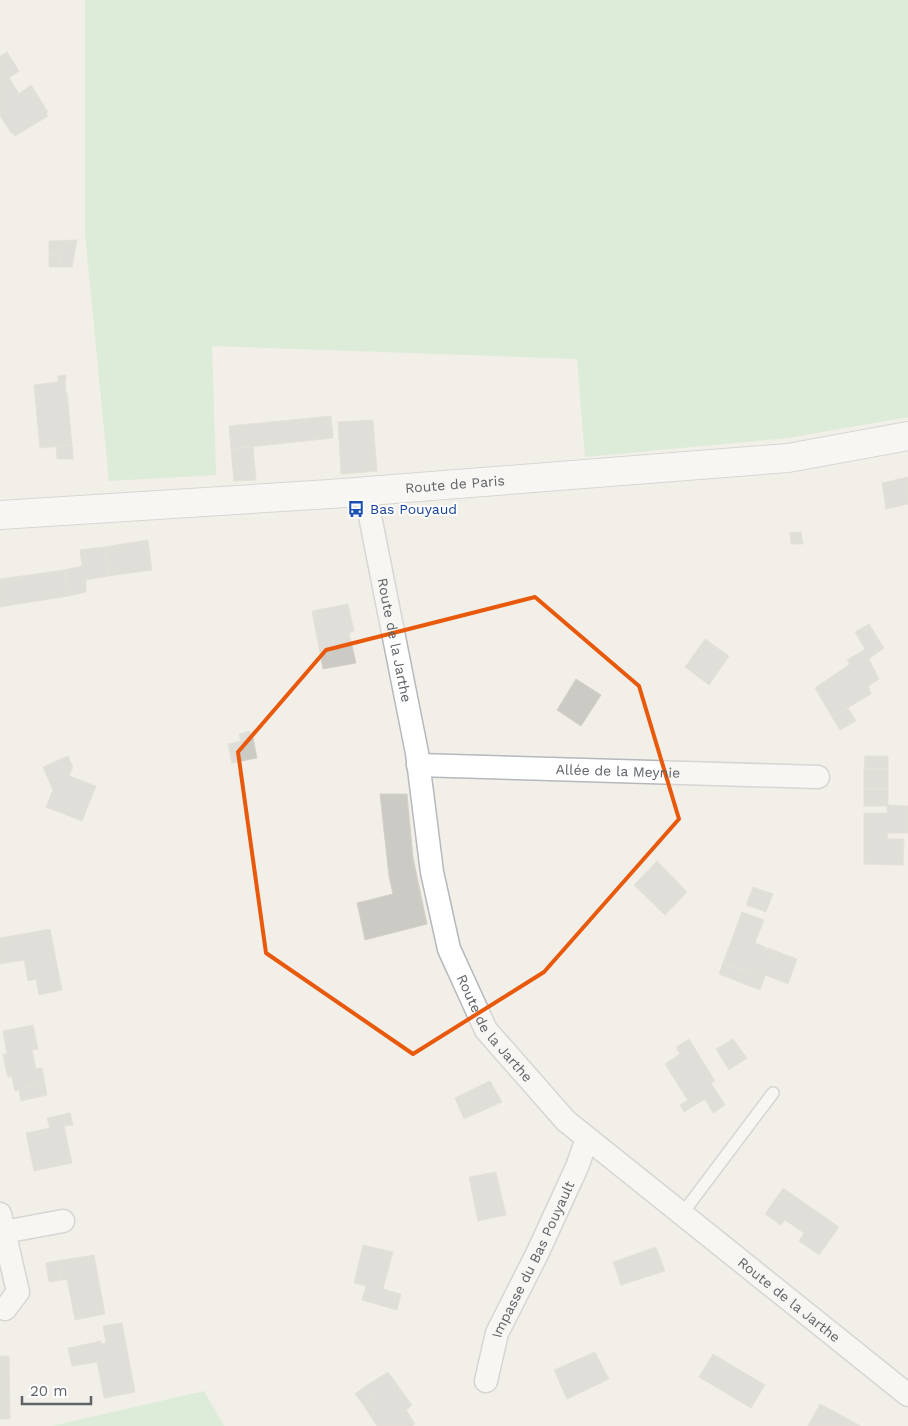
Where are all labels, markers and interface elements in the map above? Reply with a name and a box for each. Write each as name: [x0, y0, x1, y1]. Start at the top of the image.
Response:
street label: Route de Paris: [405, 472, 505, 496]
bus stop icon: Bas Pouyaud: [346, 499, 366, 519]
place label: Bas Pouyaud: [370, 501, 457, 517]
street label: Route de la Jarthe: [374, 577, 415, 704]
street label: Allée de la Meynie: [555, 761, 680, 781]
street label: Route de la Jarthe: [454, 972, 536, 1085]
street label: Impasse du Bas Pouyault: [488, 1178, 577, 1339]
street label: Route de la Jarthe: [735, 1254, 843, 1346]
scale bar: [22, 1374, 91, 1406]
text: 20 m: [30, 1382, 68, 1400]

